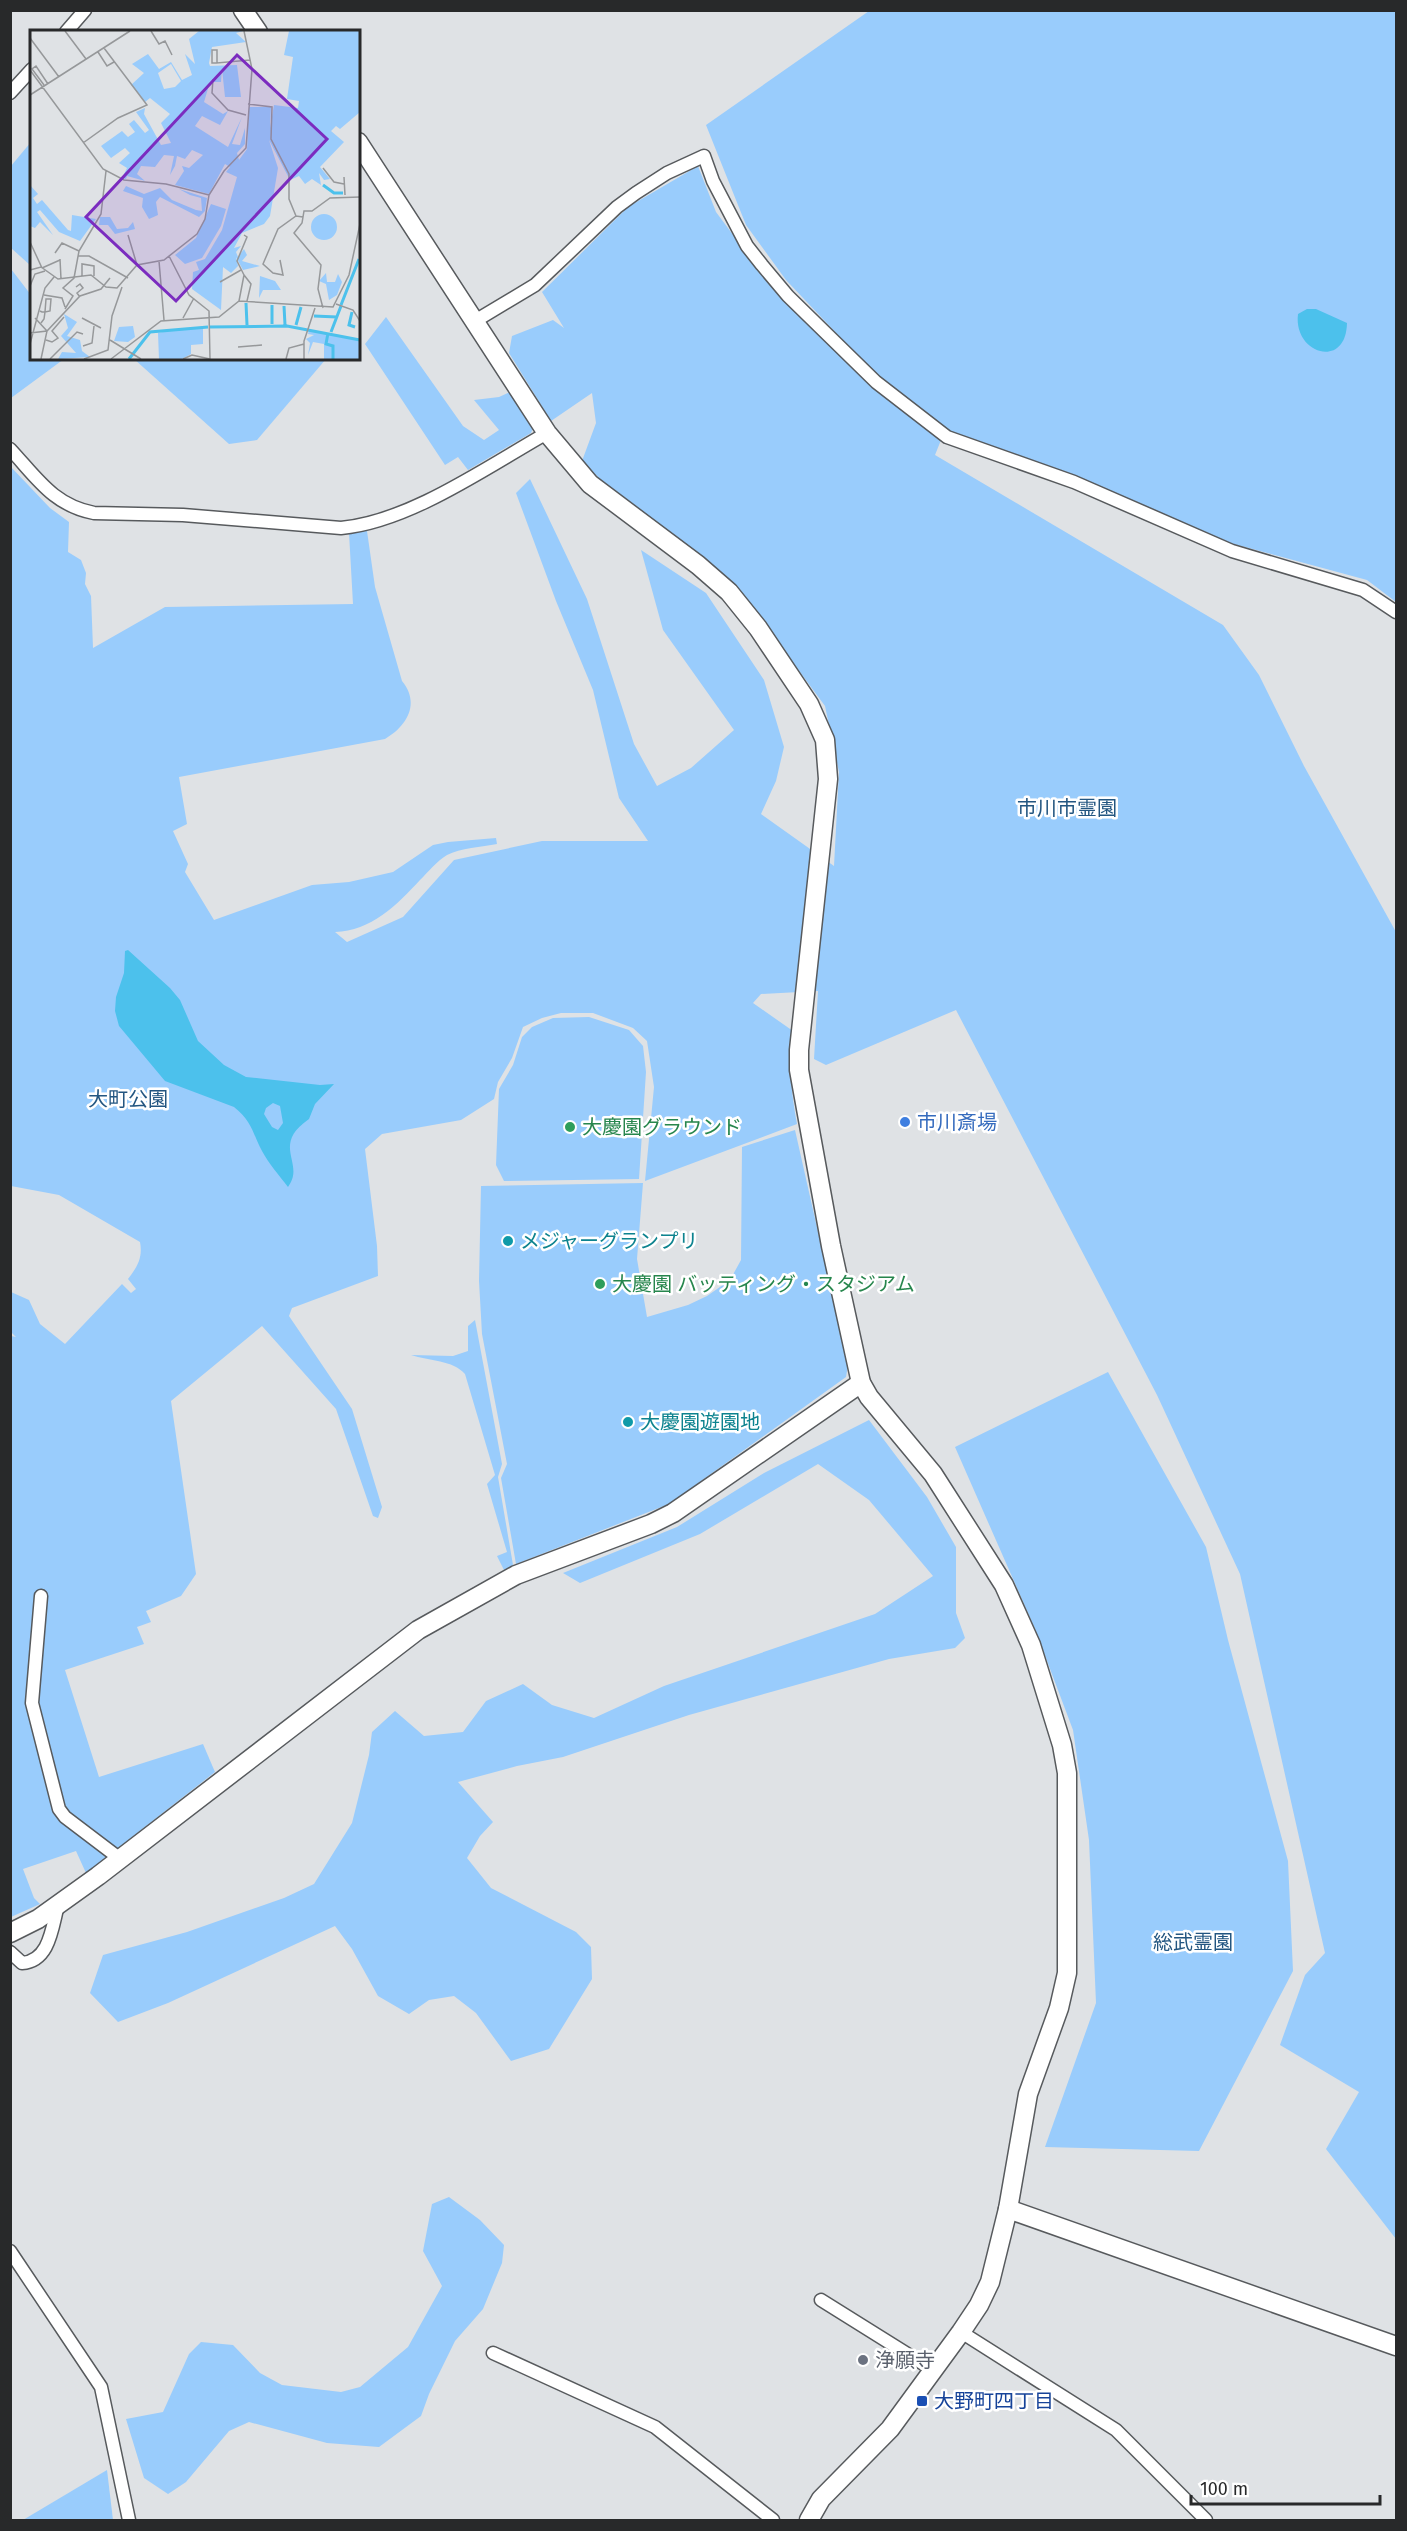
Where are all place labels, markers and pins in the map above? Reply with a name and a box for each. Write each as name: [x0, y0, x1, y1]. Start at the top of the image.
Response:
place label: 市川斎場: [917, 1110, 997, 1134]
place label: 大慶園グラウンド: [582, 1115, 742, 1139]
marker: 市川斎場: [898, 1115, 912, 1129]
marker: 大慶園グラウンド: [563, 1120, 577, 1134]
place label: メジャーグランプリ: [520, 1229, 698, 1253]
marker: メジャーグランプリ: [501, 1234, 515, 1248]
place label: 大慶園 バッティング・スタジアム: [612, 1272, 915, 1296]
marker: 大慶園 バッティング・スタジアム: [593, 1277, 607, 1291]
place label: 大慶園遊園地: [640, 1410, 760, 1434]
marker: 大慶園遊園地: [621, 1415, 635, 1429]
place label: 浄願寺: [875, 2348, 935, 2372]
marker: 浄願寺: [856, 2353, 870, 2367]
place label: 大野町四丁目: [934, 2389, 1054, 2413]
marker: 大野町四丁目: [915, 2394, 929, 2408]

